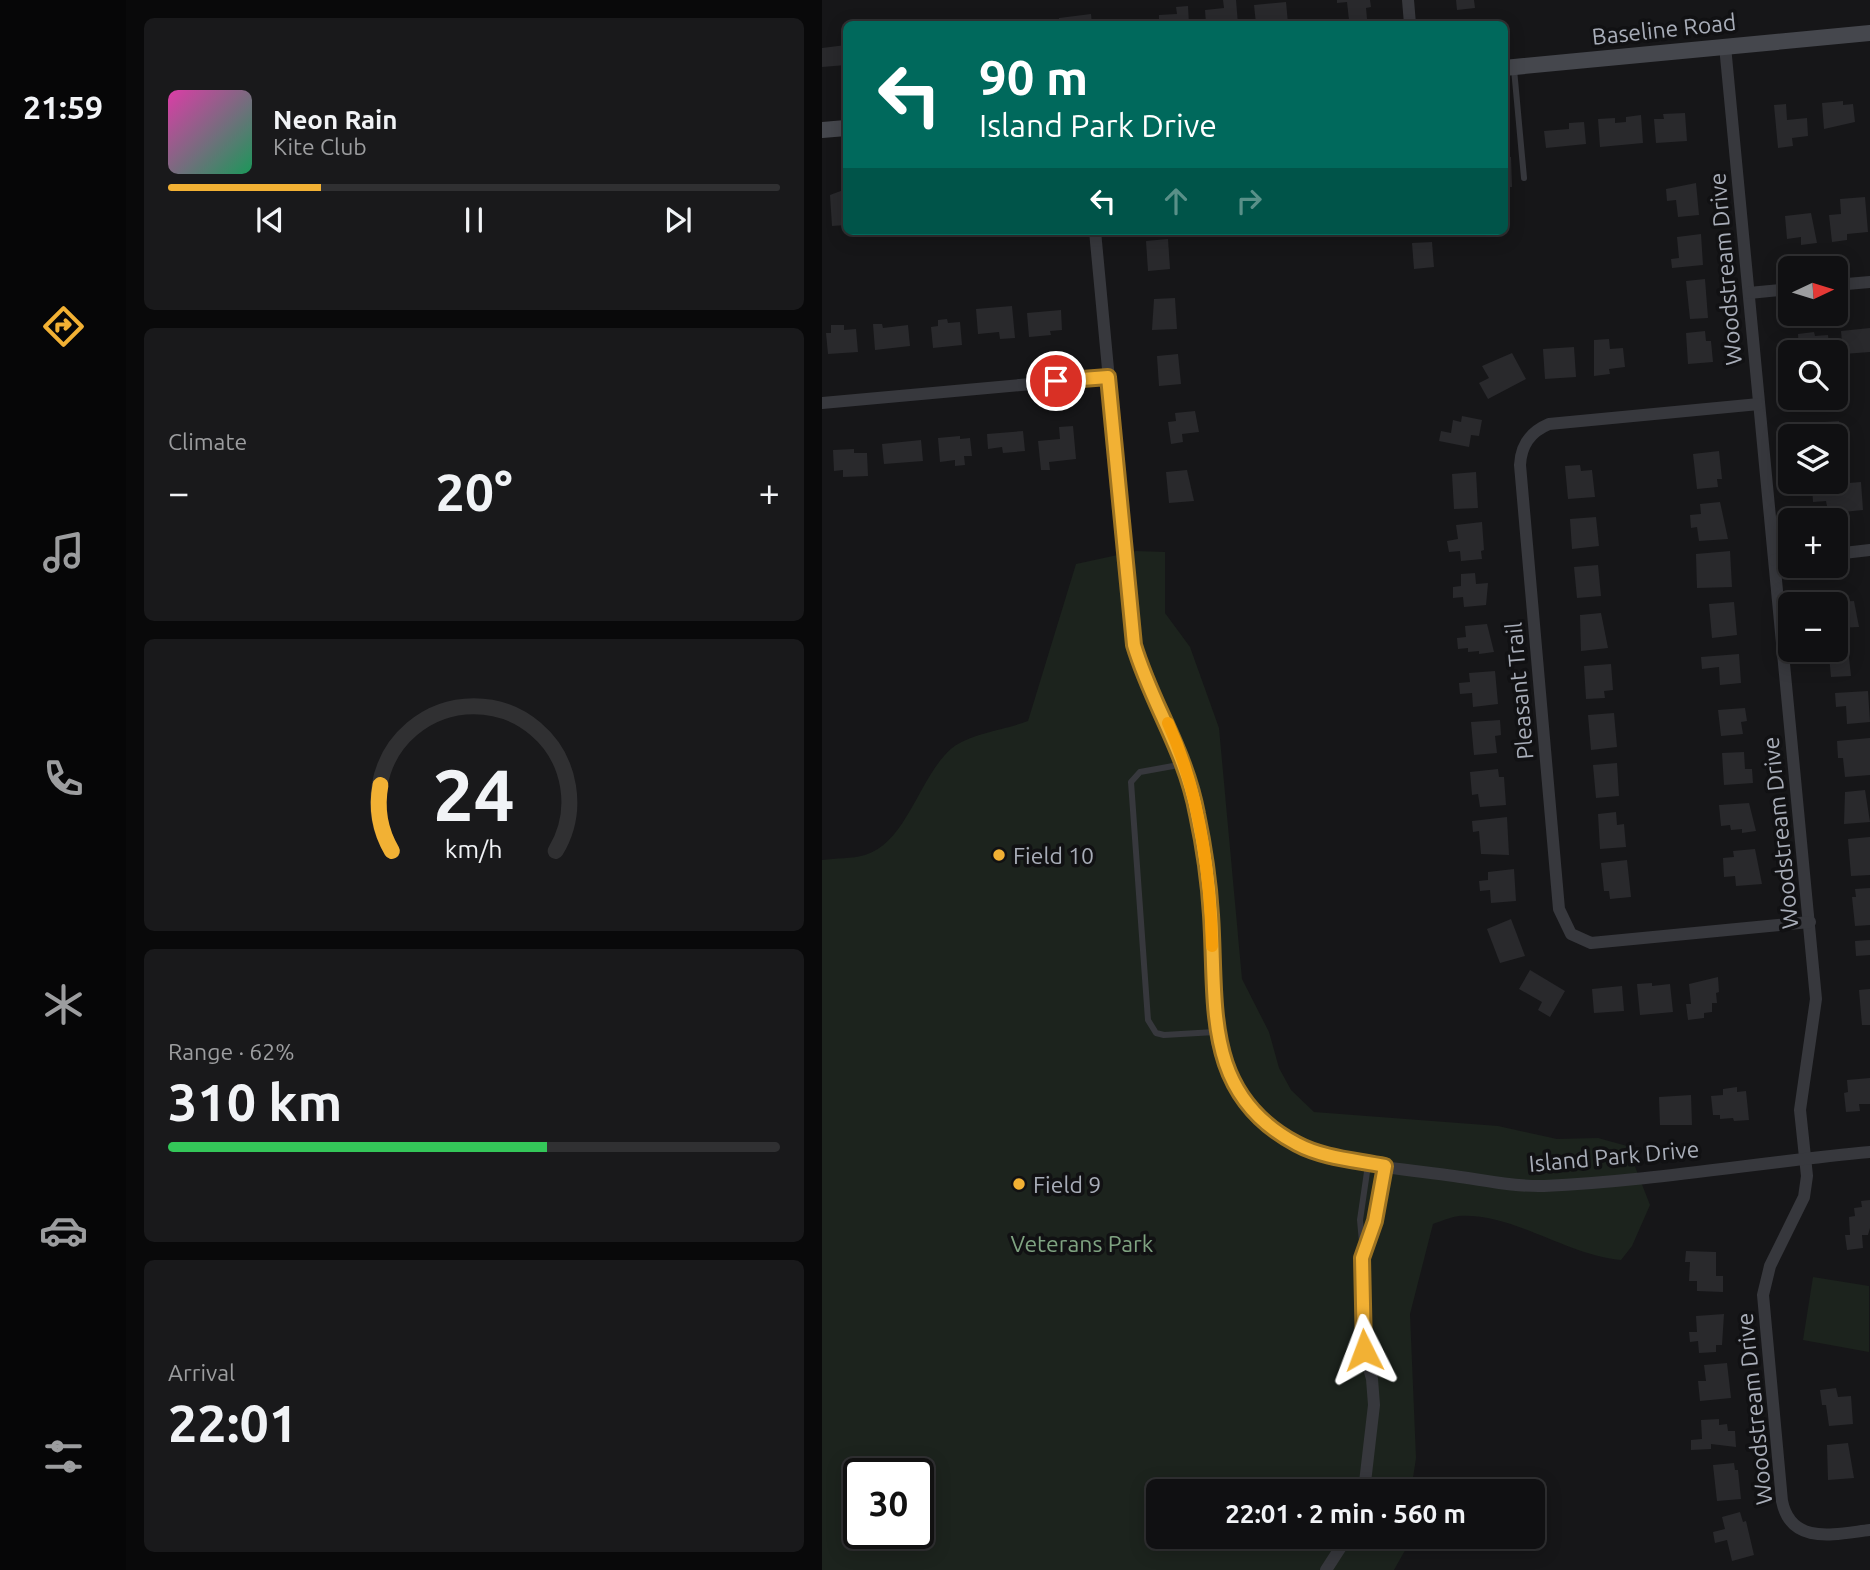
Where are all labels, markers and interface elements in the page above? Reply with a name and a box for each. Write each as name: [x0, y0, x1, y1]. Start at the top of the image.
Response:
street label: Baseline Road: [1591, 9, 1737, 49]
icon: left: [864, 49, 955, 140]
text: 90 m: [979, 49, 1088, 104]
text: 21:59: [23, 89, 103, 125]
text: Neon Rain: [273, 105, 398, 134]
text: Island Park Drive: [979, 107, 1217, 143]
text: Kite Club: [273, 134, 367, 159]
street label: Woodstream Drive: [1704, 172, 1746, 366]
icon: left: [1084, 182, 1122, 220]
icon: ahead: [1157, 182, 1195, 220]
icon: right: [1230, 182, 1268, 220]
icon: previous: [251, 201, 289, 239]
icon: pause: [455, 201, 493, 239]
icon: next: [659, 201, 697, 239]
north arrow: [1778, 256, 1848, 326]
map controls: [1778, 256, 1848, 662]
icon: directions: [39, 302, 88, 351]
button: search: [1778, 340, 1848, 410]
pin: [1026, 351, 1086, 411]
icon: arrive: [1037, 362, 1075, 400]
button: layers: [1778, 424, 1848, 494]
text: Climate: [168, 429, 247, 454]
text: 20°: [435, 463, 513, 521]
text: −: [168, 471, 189, 513]
text: +: [759, 471, 780, 513]
button: +: [1778, 508, 1848, 578]
icon: music: [39, 528, 88, 577]
button: −: [1778, 592, 1848, 662]
street label: Pleasant Trail: [1501, 621, 1537, 761]
street label: Woodstream Drive: [1757, 736, 1803, 930]
text: 24: [433, 753, 515, 835]
icon: phone: [39, 754, 88, 803]
text: km/h: [445, 835, 503, 863]
place label: Field 10: [1013, 843, 1094, 868]
marker: Field 10: [991, 847, 1007, 863]
icon: climate: [39, 980, 88, 1029]
text: Range · 62%: [168, 1039, 295, 1064]
text: 310 km: [168, 1073, 342, 1131]
street label: Island Park Drive: [1528, 1136, 1700, 1176]
place label: Field 9: [1033, 1172, 1101, 1197]
marker: Field 9: [1011, 1176, 1027, 1192]
icon: car: [39, 1206, 88, 1255]
park label: Veterans Park: [1011, 1231, 1154, 1256]
street label: Woodstream Drive: [1731, 1312, 1777, 1506]
position arrow: [1327, 1313, 1401, 1387]
text: Arrival: [168, 1360, 235, 1385]
text: 22:01: [168, 1394, 298, 1452]
icon: filters: [39, 1432, 88, 1481]
speed limit sign: 30: [843, 1458, 934, 1549]
text: 22:01 · 2 min · 560 m: [1225, 1499, 1466, 1528]

